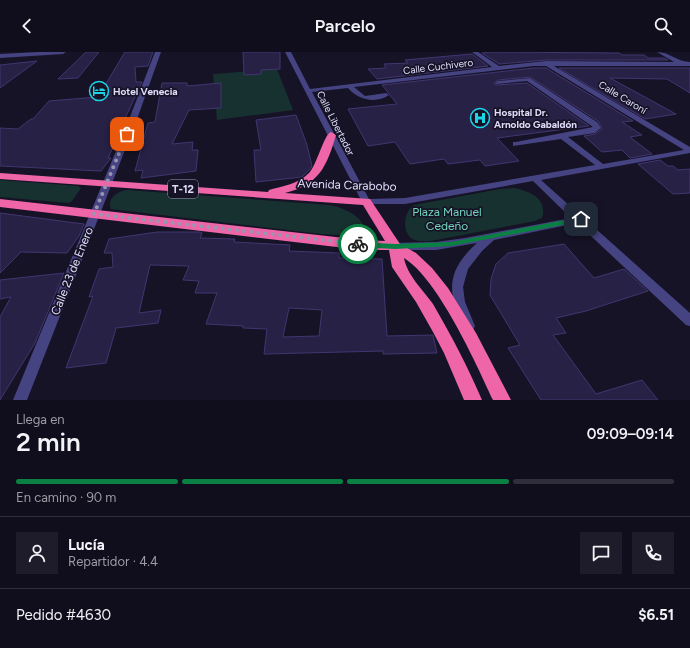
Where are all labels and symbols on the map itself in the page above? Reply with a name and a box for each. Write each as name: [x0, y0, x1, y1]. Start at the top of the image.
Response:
street label: Calle Cuchivero: [402, 56, 474, 77]
street label: Calle Caroní: [596, 78, 650, 117]
hotel icon: Hotel Venecia: [88, 80, 110, 102]
place label: Hotel Venecia: [113, 85, 178, 98]
street label: Calle Libertador: [314, 89, 358, 158]
place label: Hospital Dr. Arnoldo Gabaldón: [494, 106, 577, 131]
hospital icon: Hospital Dr. Arnoldo Gabaldón: [469, 107, 491, 129]
pin: [110, 117, 144, 151]
street label: Avenida Carabobo: [297, 176, 397, 194]
road number: T-12: [168, 180, 198, 198]
pin: [564, 202, 598, 236]
park label: Plaza Manuel Cedeño: [412, 205, 482, 233]
courier: [338, 224, 378, 264]
street label: Calle 23 de Enero: [48, 225, 96, 317]

